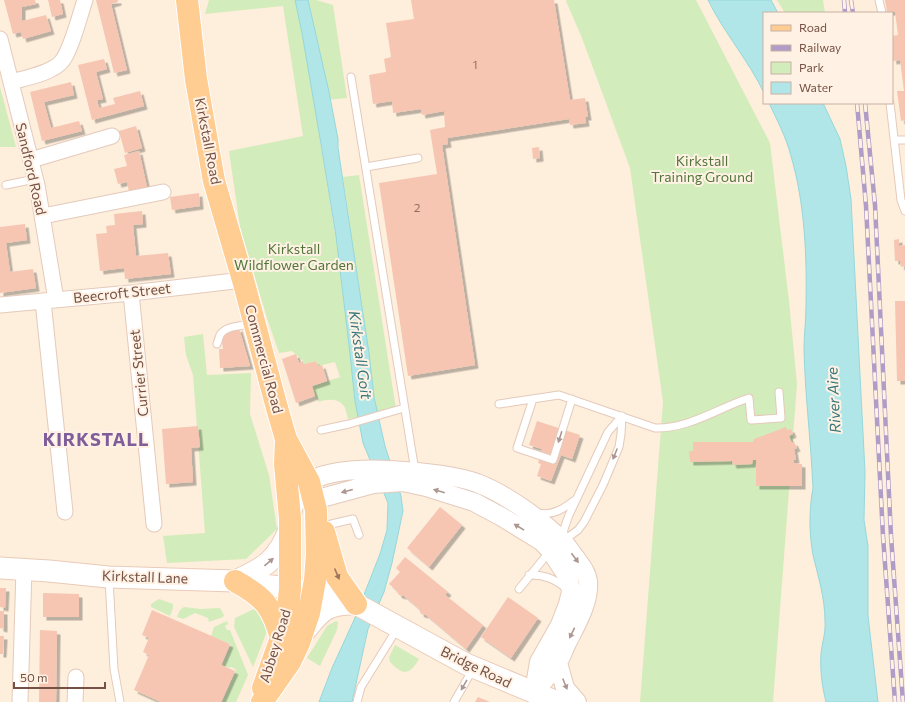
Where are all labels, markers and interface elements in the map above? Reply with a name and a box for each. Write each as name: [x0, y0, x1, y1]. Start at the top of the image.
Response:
legend: [763, 12, 893, 104]
text: Road: [799, 20, 827, 34]
text: Railway: [799, 40, 841, 54]
house number: 1: [472, 57, 478, 71]
text: Park: [799, 60, 825, 74]
text: Water: [799, 80, 833, 94]
street label: Kirkstall Road: [192, 96, 225, 186]
street label: Sandford Road: [13, 121, 50, 217]
park label: Kirkstall Training Ground: [651, 152, 753, 185]
house number: 2: [414, 200, 421, 214]
park label: Kirkstall Wildflower Garden: [234, 240, 354, 273]
street label: Beecroft Street: [72, 279, 172, 306]
street label: Commercial Road: [242, 303, 287, 415]
water label: Kirkstall Goit: [346, 309, 376, 401]
street label: Currier Street: [125, 328, 152, 417]
water label: River Aire: [822, 366, 844, 434]
district label: KIRKSTALL: [43, 428, 149, 450]
one-way arrow: [557, 431, 563, 443]
one-way arrow: [612, 449, 618, 461]
one-way arrow: [433, 487, 445, 493]
one-way arrow: [341, 488, 353, 494]
one-way arrow: [513, 524, 525, 531]
one-way arrow: [571, 553, 579, 563]
one-way arrow: [263, 557, 274, 566]
street label: Kirkstall Lane: [102, 567, 188, 586]
one-way arrow: [334, 568, 340, 580]
street label: Abbey Road: [255, 607, 294, 685]
one-way arrow: [569, 627, 575, 639]
street label: Bridge Road: [438, 642, 514, 691]
scale bar: [14, 664, 105, 690]
text: 50 m: [20, 670, 48, 684]
one-way arrow: [562, 678, 568, 690]
one-way arrow: [461, 679, 468, 691]

